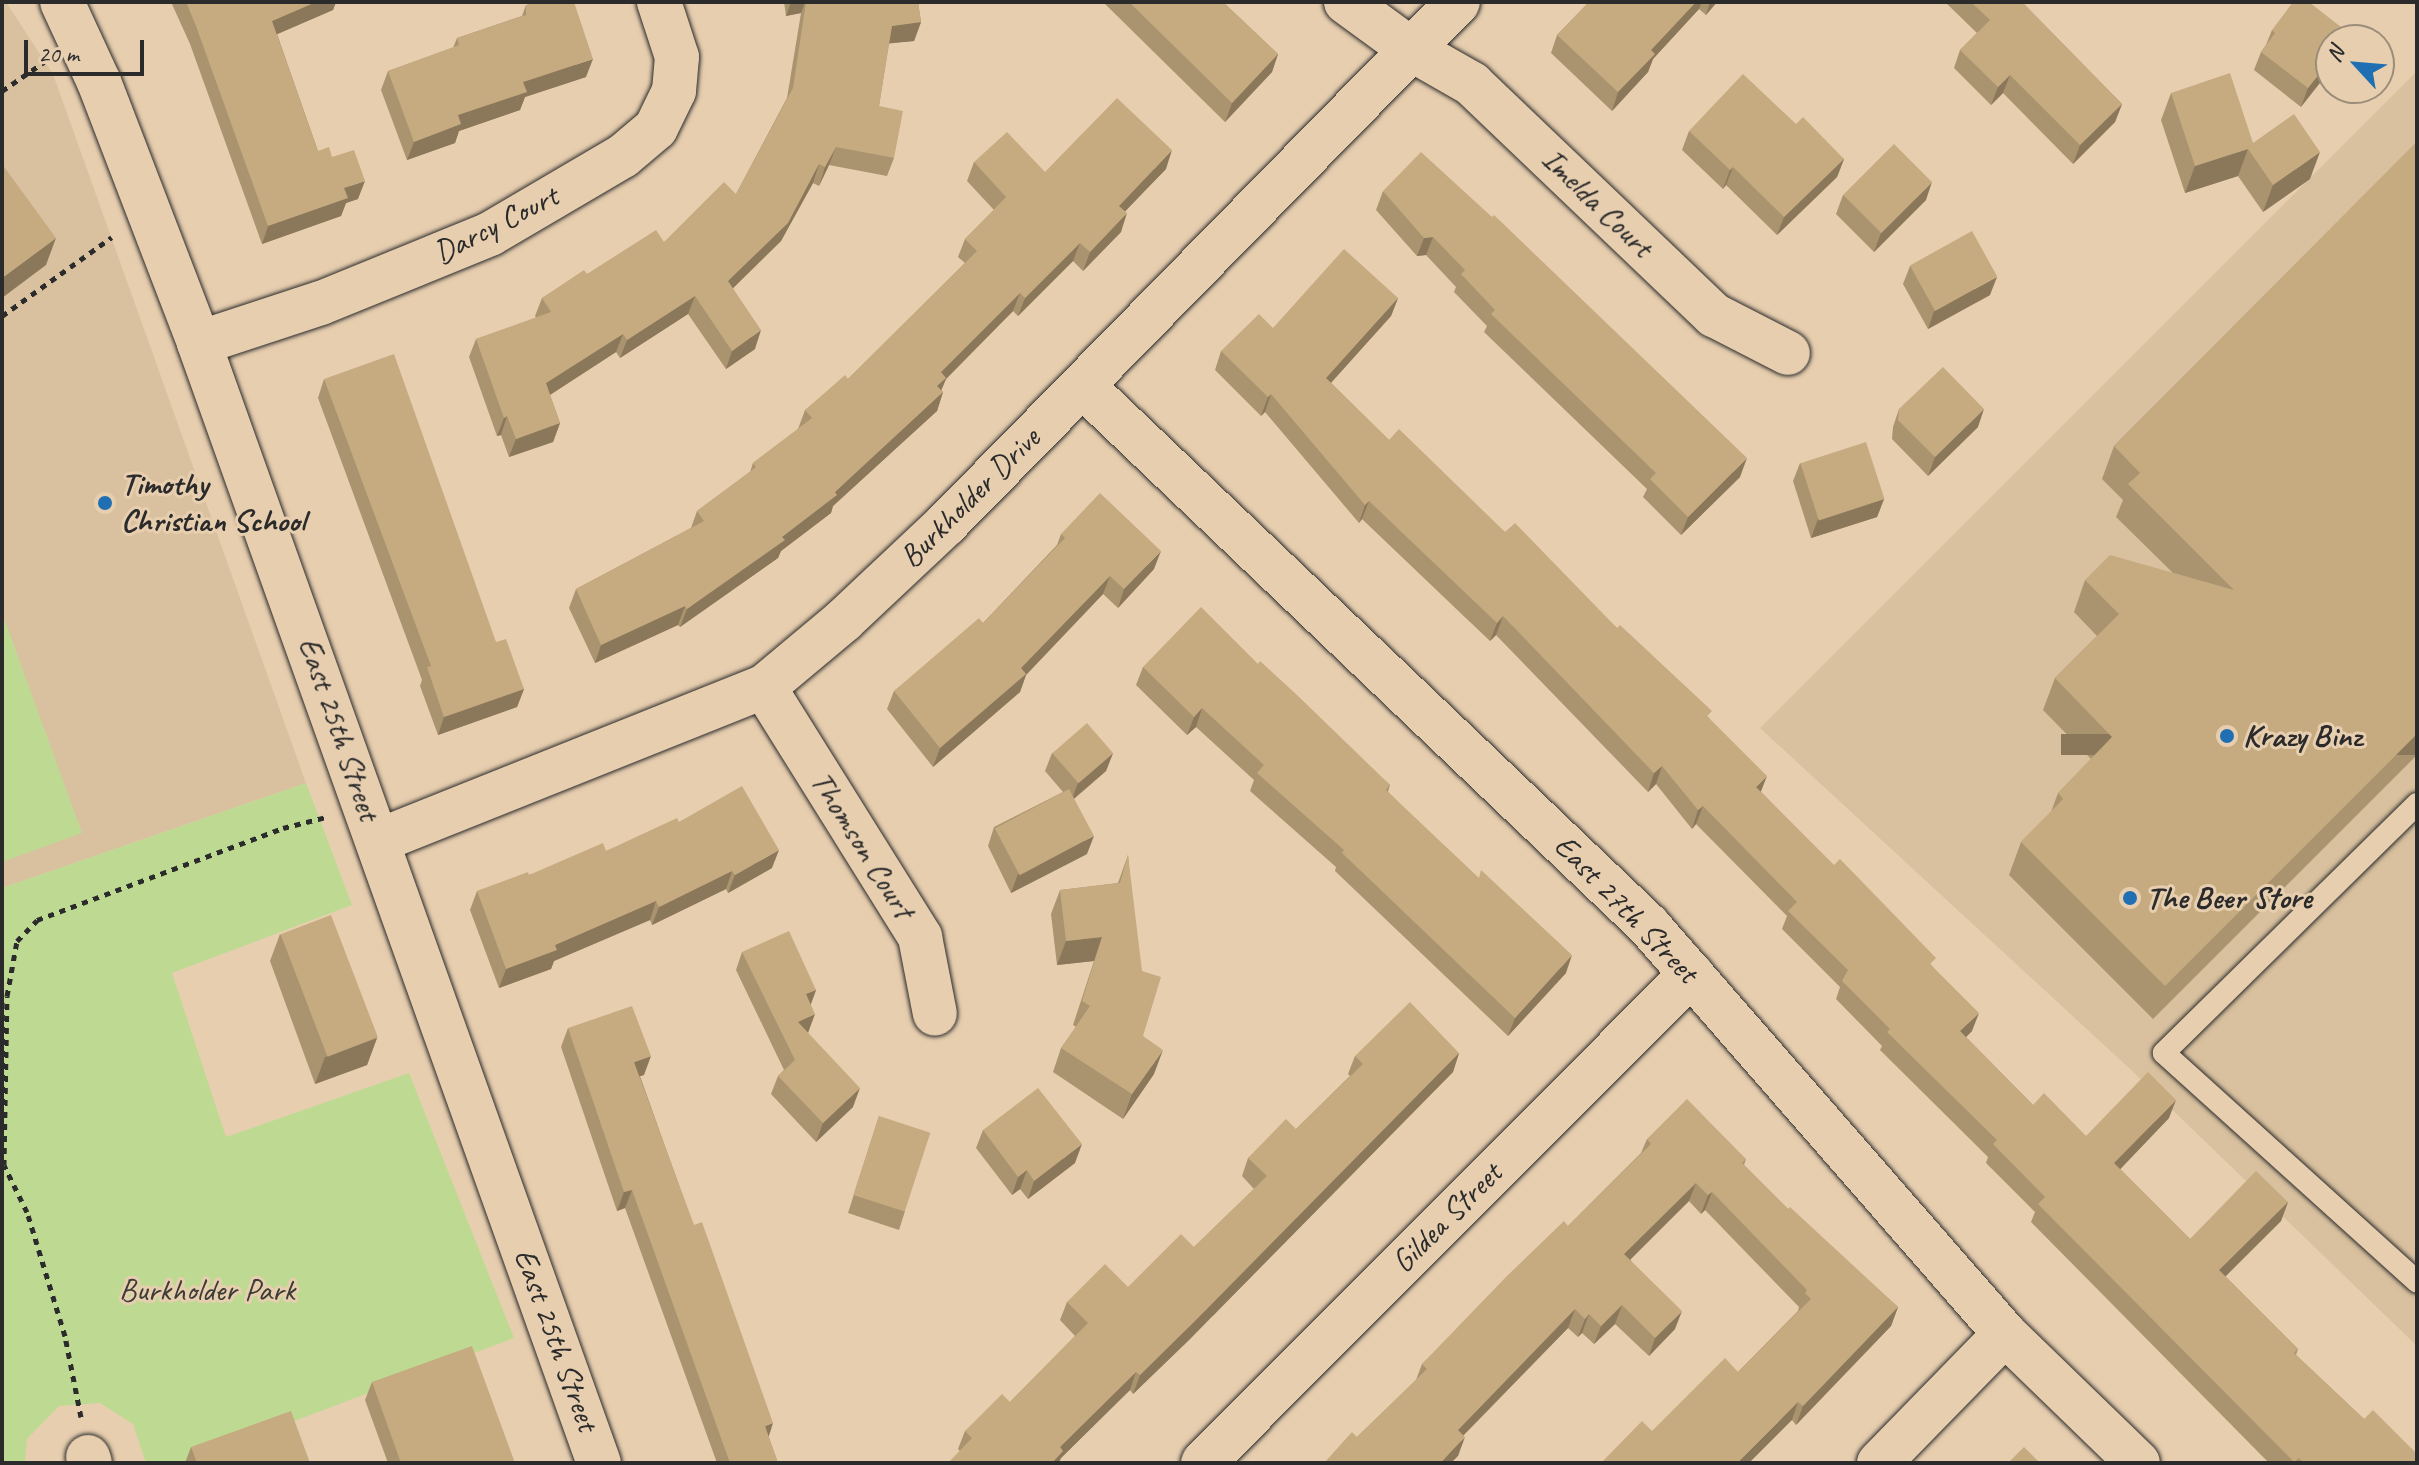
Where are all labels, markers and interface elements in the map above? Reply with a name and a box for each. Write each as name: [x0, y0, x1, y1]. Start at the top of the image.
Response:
scale bar: [28, 24, 148, 74]
north arrow: [2315, 24, 2395, 104]
text: 20 m: [38, 39, 79, 69]
text: N: [2320, 42, 2351, 67]
street label: Imelda Court: [1533, 141, 1661, 265]
street label: Darcy Court: [427, 177, 565, 273]
street label: Burkholder Drive: [892, 420, 1048, 576]
place label: Timothy Christian School: [121, 466, 304, 541]
marker: Timothy Christian School: [96, 494, 114, 512]
street label: East 25th Street: [290, 632, 388, 826]
place label: Krazy Binz: [2243, 717, 2362, 755]
marker: Krazy Binz: [2218, 727, 2236, 745]
street label: Thomson Court: [802, 765, 922, 925]
street label: East 27th Street: [1546, 827, 1706, 991]
place label: The Beer Store: [2146, 879, 2313, 917]
marker: The Beer Store: [2121, 889, 2139, 907]
street label: Gildea Street: [1384, 1155, 1510, 1281]
street label: East 25th Street: [505, 1243, 607, 1437]
park label: Burkholder Park: [119, 1271, 295, 1309]

